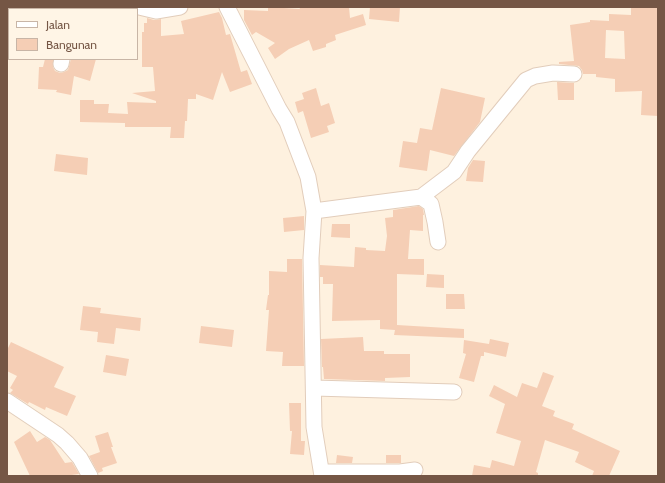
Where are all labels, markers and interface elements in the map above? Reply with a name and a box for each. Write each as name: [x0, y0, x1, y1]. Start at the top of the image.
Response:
legend: [8, 8, 138, 60]
text: Jalan: [46, 17, 70, 32]
text: Bangunan: [46, 37, 97, 52]

